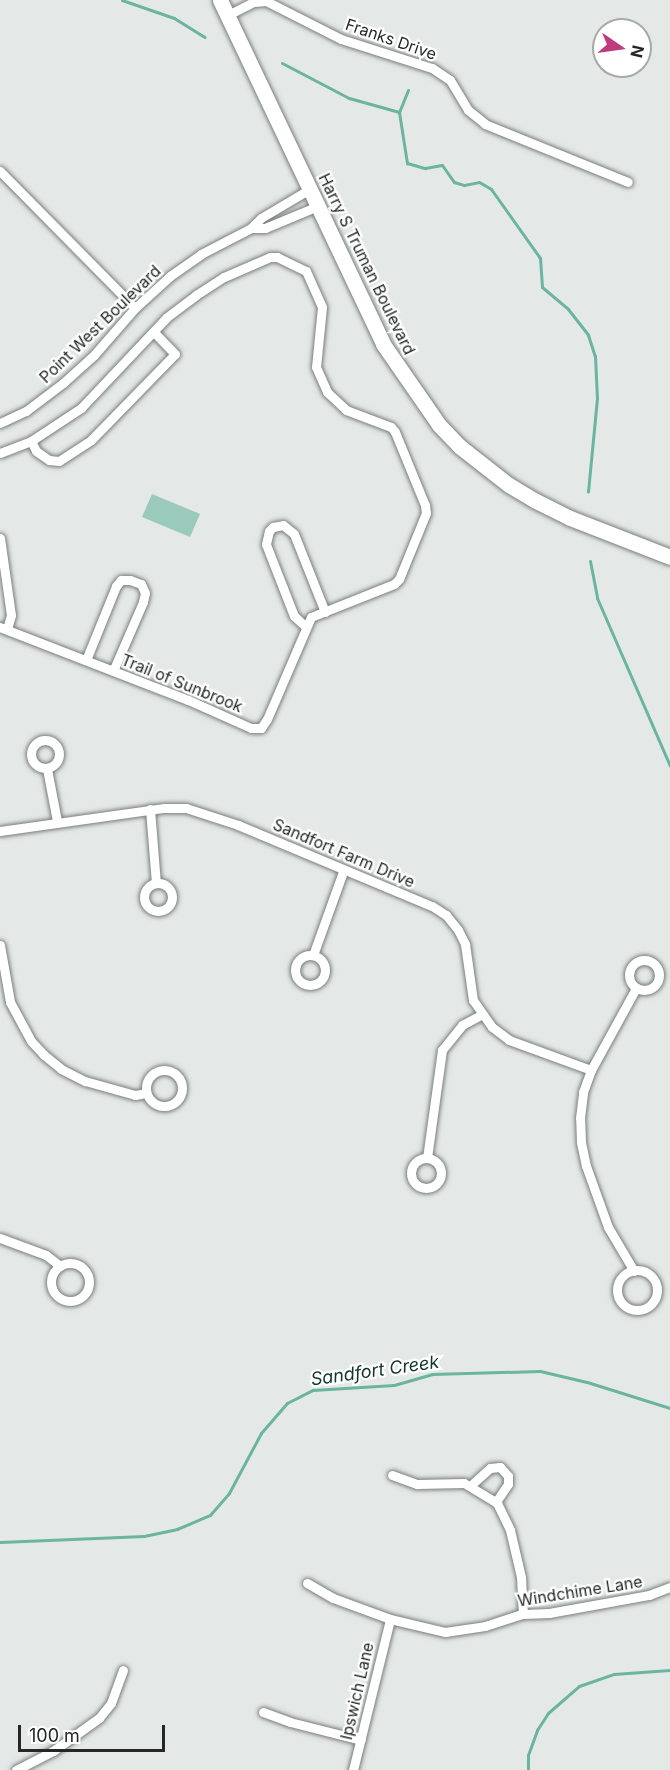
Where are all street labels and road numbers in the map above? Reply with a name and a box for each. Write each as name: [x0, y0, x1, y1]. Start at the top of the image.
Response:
street label: Franks Drive: [343, 14, 439, 64]
street label: Harry S Truman Boulevard: [315, 170, 419, 358]
street label: Point West Boulevard: [35, 261, 165, 387]
street label: Trail of Sunbrook: [118, 650, 246, 716]
street label: Sandfort Farm Drive: [270, 814, 418, 892]
street label: Windchime Lane: [516, 1572, 644, 1610]
street label: Ipswich Lane: [336, 1640, 378, 1742]

